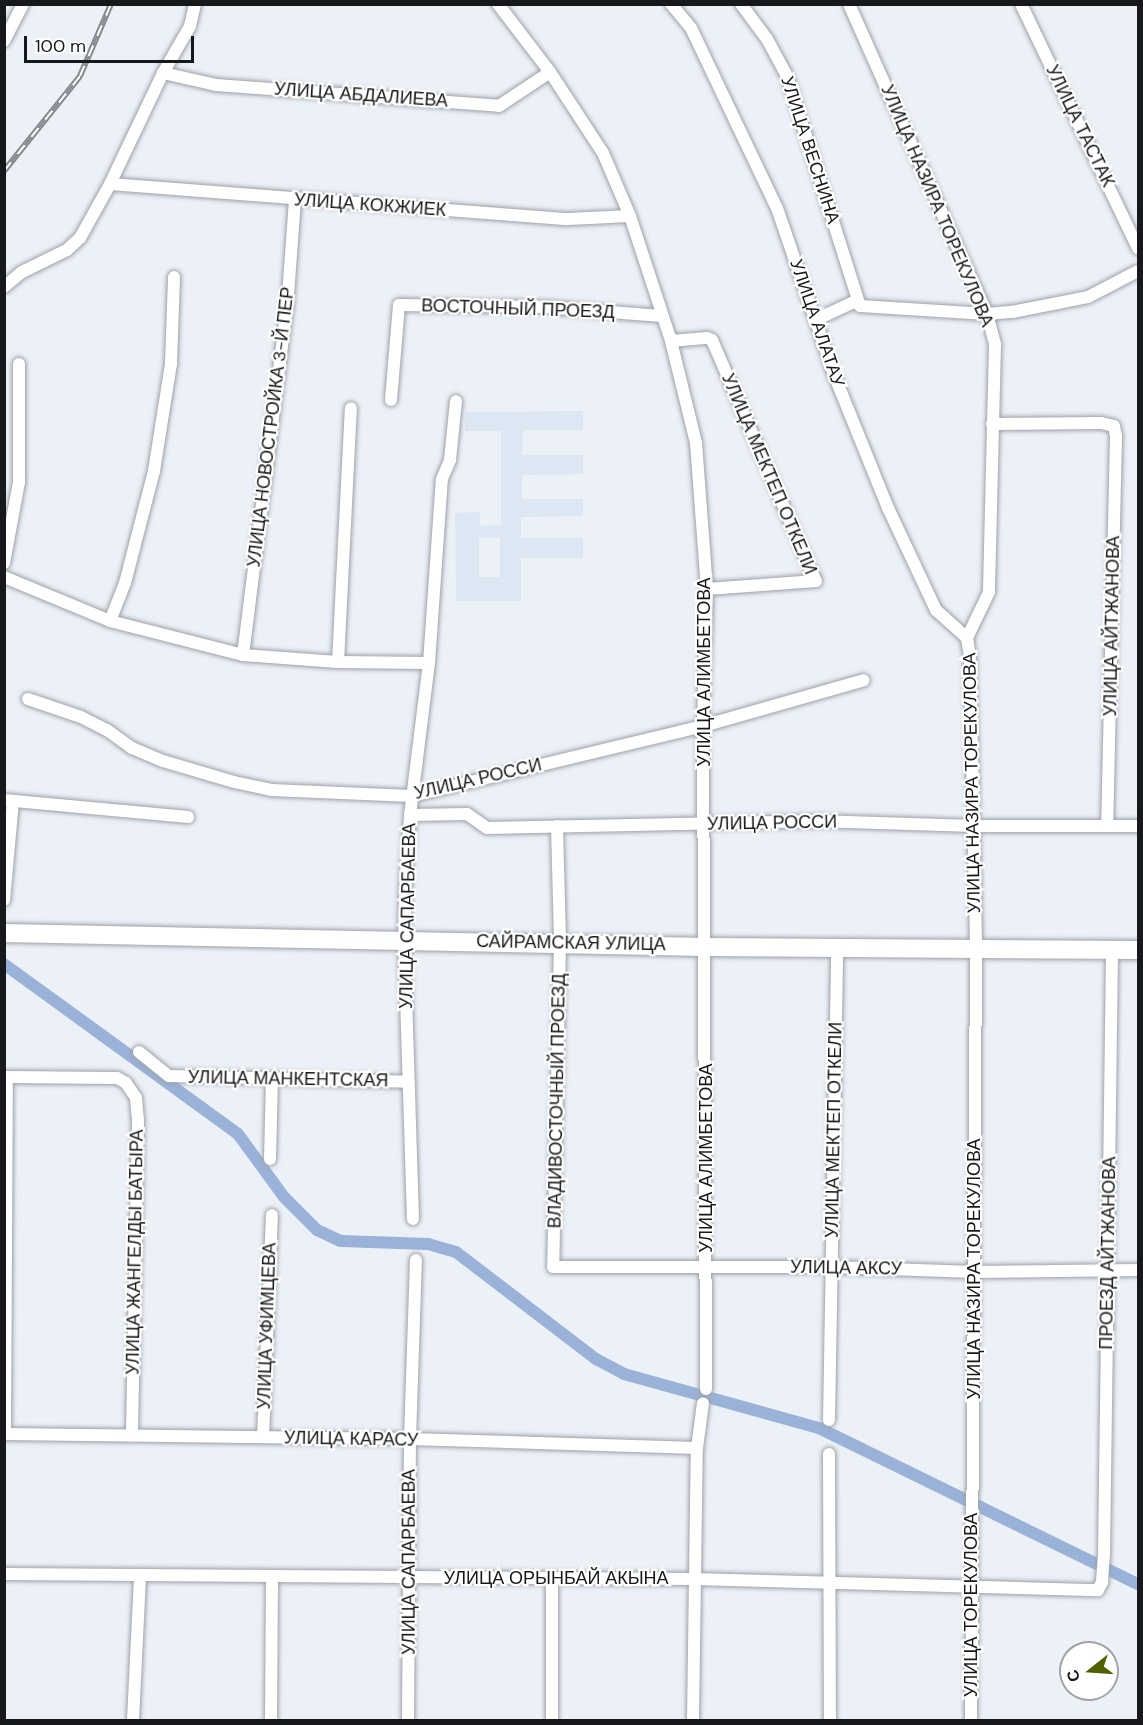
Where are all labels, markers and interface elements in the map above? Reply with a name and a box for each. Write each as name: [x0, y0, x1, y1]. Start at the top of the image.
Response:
scale bar: [27, 24, 196, 62]
text: 100 m: [35, 34, 86, 58]
street label: УЛИЦА ТАСТАК: [1041, 61, 1119, 191]
street label: УЛИЦА ВЕСНИНА: [776, 74, 844, 226]
street label: УЛИЦА АБДАЛИЕВА: [273, 78, 449, 112]
street label: УЛИЦА НАЗИРА ТОРЕКУЛОВА: [876, 82, 998, 330]
street label: УЛИЦА КОКЖИЕК: [293, 189, 447, 221]
street label: УЛИЦА АЛАТАУ: [785, 256, 849, 390]
street label: УЛИЦА НОВОСТРОЙКА 3-Й ПЕР: [243, 286, 299, 568]
street label: ВОСТОЧНЫЙ ПРОЕЗД: [421, 295, 615, 323]
street label: УЛИЦА МЕКТЕП ОТКЕЛИ: [717, 370, 821, 578]
street label: УЛИЦА АЙТЖАНОВА: [1100, 535, 1124, 717]
street label: УЛИЦА АЛИМБЕТОВА: [693, 577, 715, 767]
street label: УЛИЦА НАЗИРА ТОРЕКУЛОВА: [959, 652, 985, 914]
street label: УЛИЦА РОССИ: [412, 754, 544, 804]
street label: УЛИЦА РОССИ: [707, 811, 837, 835]
street label: УЛИЦА САПАРБАЕВА: [396, 823, 420, 1009]
street label: САЙРАМСКАЯ УЛИЦА: [476, 931, 666, 955]
street label: ВЛАДИВОСТОЧНЫЙ ПРОЕЗД: [544, 973, 570, 1229]
street label: УЛИЦА МЕКТЕП ОТКЕЛИ: [821, 1022, 847, 1238]
street label: УЛИЦА АЛИМБЕТОВА: [695, 1063, 717, 1253]
street label: УЛИЦА МАНКЕНТСКАЯ: [187, 1066, 389, 1092]
street label: УЛИЦА ЖАНГЕЛДЫ БАТЫРА: [122, 1129, 148, 1375]
street label: УЛИЦА НАЗИРА ТОРЕКУЛОВА: [963, 1139, 985, 1399]
street label: ПРОЕЗД АЙТЖАНОВА: [1096, 1156, 1120, 1350]
street label: УЛИЦА УФИМЦЕВА: [253, 1242, 281, 1410]
street label: УЛИЦА АКСУ: [790, 1256, 902, 1280]
street label: УЛИЦА КАРАСУ: [284, 1427, 418, 1451]
street label: УЛИЦА САПАРБАЕВА: [398, 1469, 420, 1655]
street label: УЛИЦА ТОРЕКУЛОВА: [960, 1513, 982, 1697]
street label: УЛИЦА ОРЫНБАЙ АКЫНА: [443, 1567, 669, 1589]
north arrow: [1059, 1641, 1119, 1701]
text: С: [1061, 1667, 1085, 1684]

